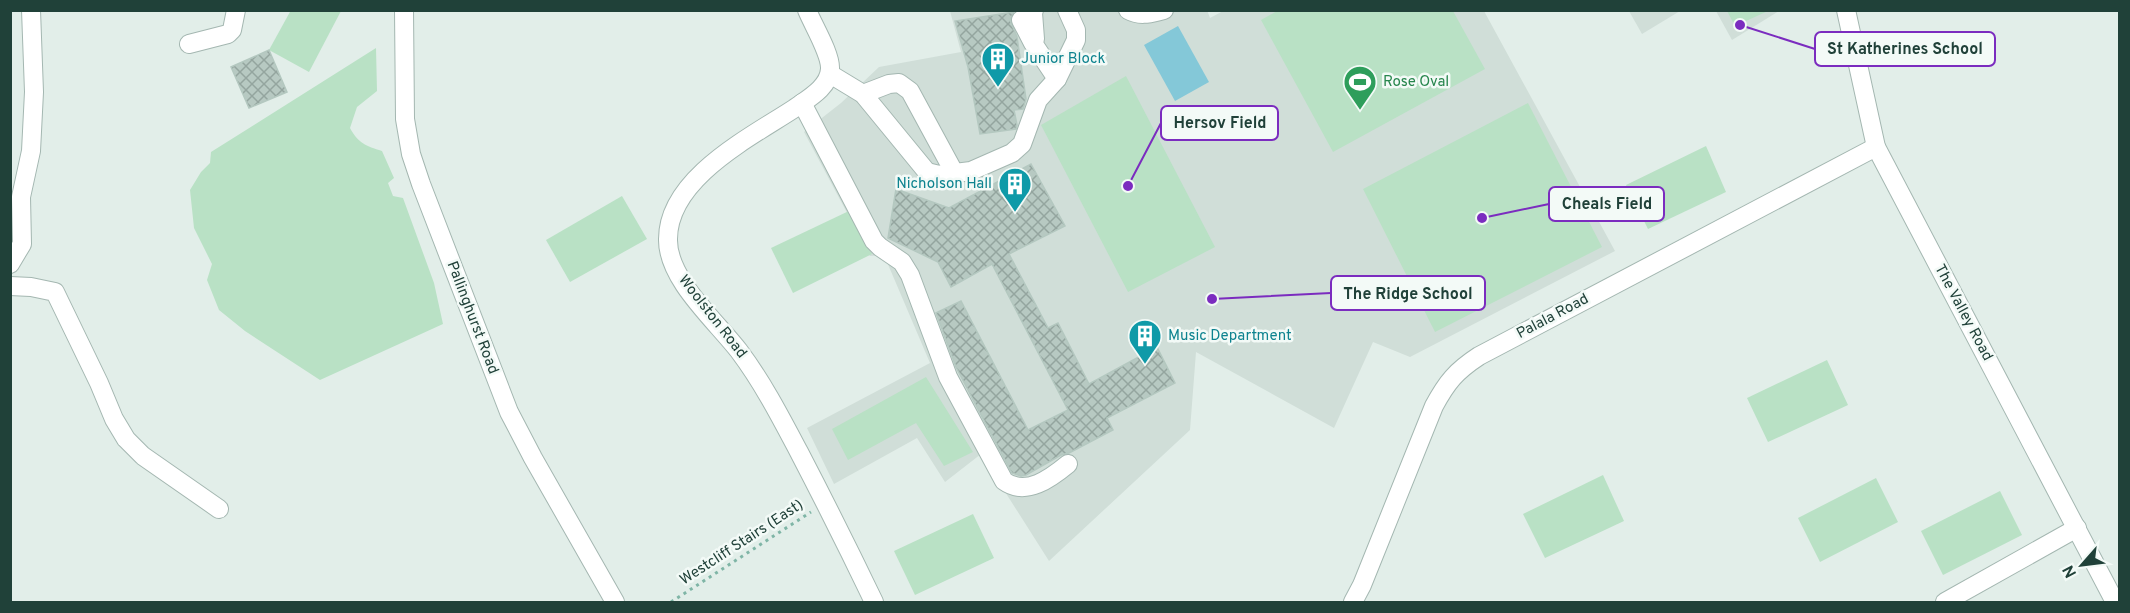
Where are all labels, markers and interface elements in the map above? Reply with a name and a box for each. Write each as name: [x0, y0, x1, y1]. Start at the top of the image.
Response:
callout: St Katherines School: [1815, 32, 1995, 66]
text: St Katherines School: [1827, 40, 1983, 60]
building icon: Junior Block: [980, 41, 1016, 88]
place label: Junior Block: [1021, 50, 1106, 69]
sports icon: Rose Oval: [1342, 64, 1378, 111]
place label: Rose Oval: [1383, 73, 1449, 92]
callout: Hersov Field: [1161, 106, 1278, 140]
text: Hersov Field: [1173, 114, 1267, 134]
building icon: Nicholson Hall: [997, 166, 1033, 213]
place label: Nicholson Hall: [896, 175, 992, 194]
callout: Cheals Field: [1549, 187, 1664, 221]
text: Cheals Field: [1562, 195, 1652, 215]
street label: Pallinghurst Road: [442, 259, 502, 377]
street label: The Valley Road: [1930, 261, 1996, 365]
street label: Woolston Road: [674, 272, 750, 362]
callout: The Ridge School: [1331, 276, 1485, 310]
text: The Ridge School: [1343, 285, 1473, 305]
street label: Palala Road: [1514, 290, 1592, 344]
building icon: Music Department: [1127, 318, 1163, 365]
place label: Music Department: [1168, 327, 1292, 346]
street label: Westcliff Stairs (East): [677, 496, 807, 590]
north arrow: [2052, 535, 2112, 595]
text: N: [2059, 561, 2082, 581]

